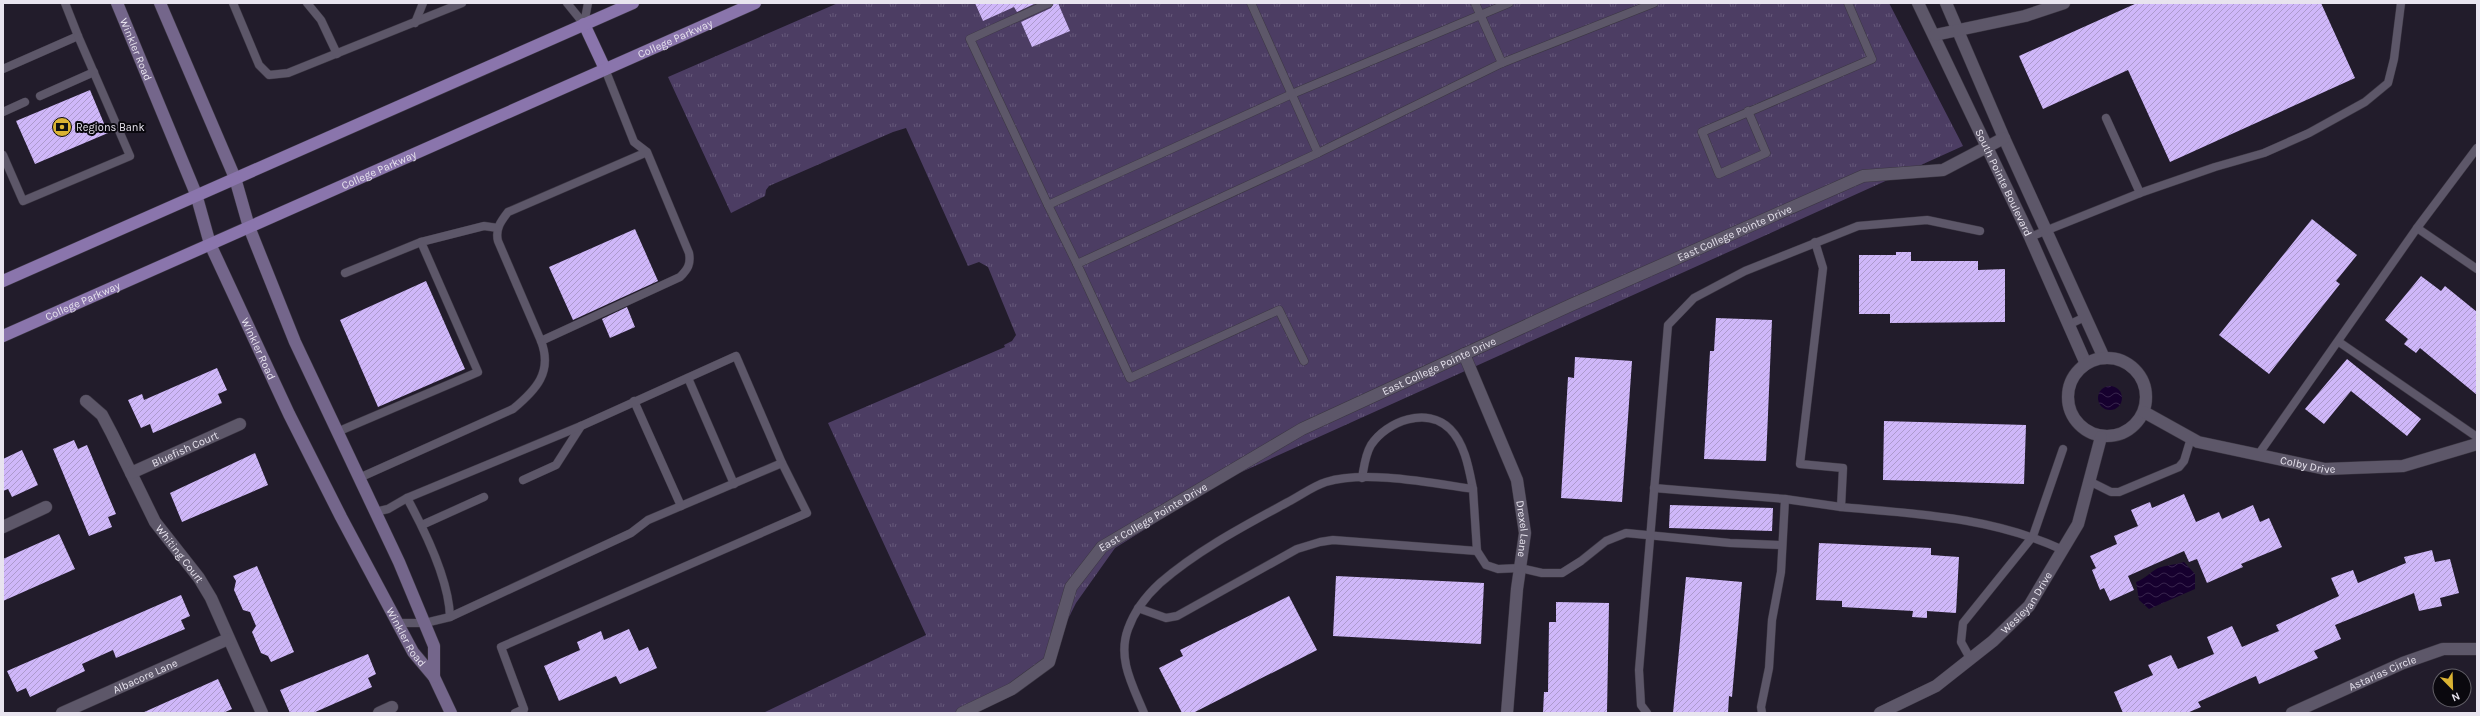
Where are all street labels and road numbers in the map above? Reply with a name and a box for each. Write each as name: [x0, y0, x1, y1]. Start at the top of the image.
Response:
street label: Winkler Road: [117, 16, 155, 83]
street label: College Parkway: [636, 16, 715, 61]
street label: South Pointe Boulevard: [1973, 127, 2035, 238]
street label: College Parkway: [339, 147, 418, 192]
street label: East College Pointe Drive: [1675, 202, 1794, 264]
street label: College Parkway: [43, 279, 122, 323]
street label: Winkler Road: [239, 316, 279, 382]
street label: East College Pointe Drive: [1380, 334, 1498, 398]
street label: Bluefish Court: [149, 428, 220, 469]
street label: Colby Drive: [2279, 453, 2336, 476]
street label: East College Pointe Drive: [1096, 480, 1210, 554]
street label: Drexel Lane: [1514, 499, 1532, 558]
street label: Whiting Court: [153, 522, 207, 585]
street label: Wesleyan Drive: [1998, 569, 2055, 636]
street label: Winkler Road: [384, 605, 429, 669]
street label: Astarias Circle: [2347, 652, 2418, 693]
street label: Albacore Lane: [111, 656, 180, 696]

